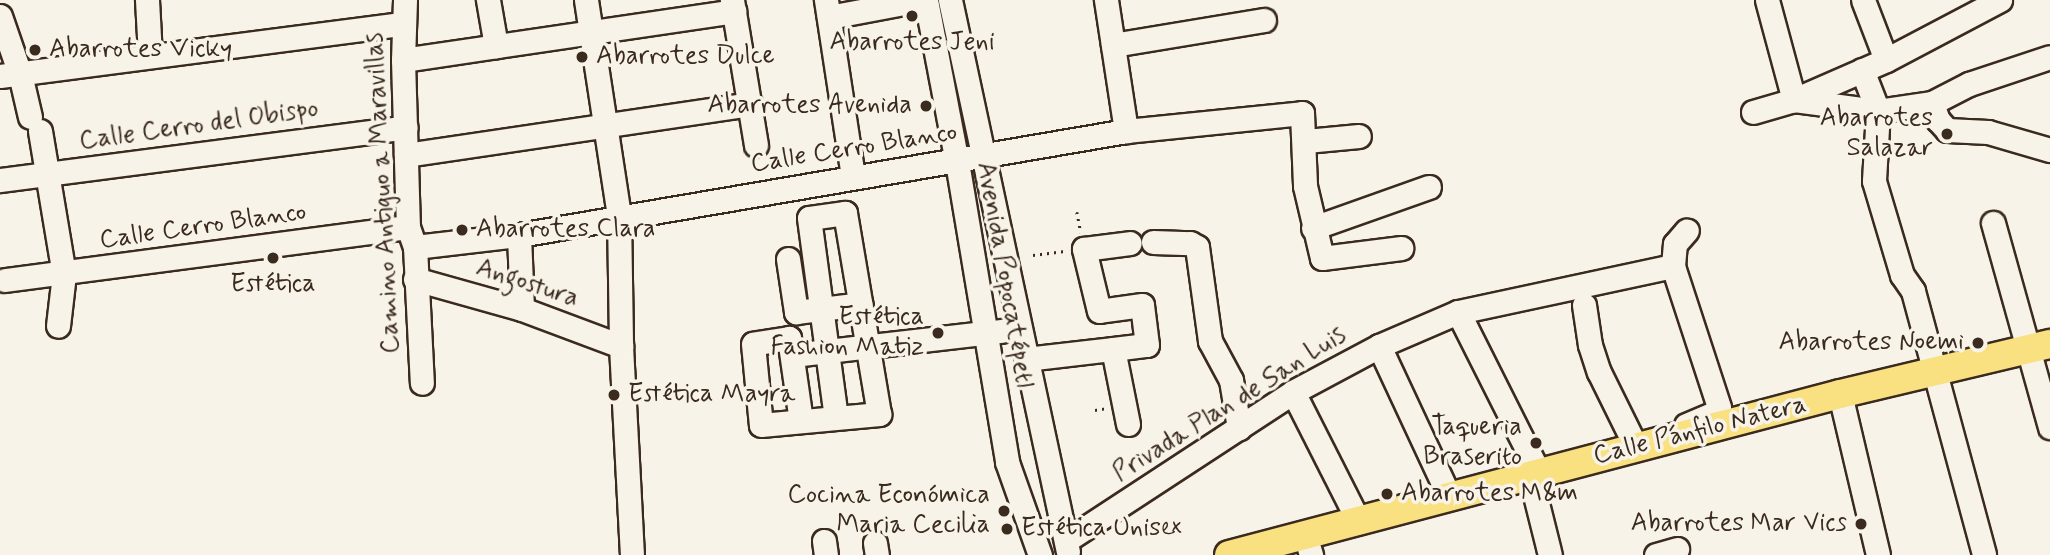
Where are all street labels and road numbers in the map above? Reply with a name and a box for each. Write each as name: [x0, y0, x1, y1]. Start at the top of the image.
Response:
street label: Camino Antiguo a Maravillas: [360, 33, 408, 353]
street label: Calle Cerro del Obispo: [78, 94, 320, 158]
street label: Calle Cerro Blanco: [748, 117, 960, 181]
street label: Avenida Popocatépetl: [969, 159, 1039, 391]
street label: Calle Cerro Blanco: [97, 197, 309, 257]
street label: Angostura: [472, 253, 582, 315]
street label: Privada Plan de San Luis: [1103, 318, 1357, 492]
street label: Calle Pánfilo Natera: [1590, 389, 1810, 473]

